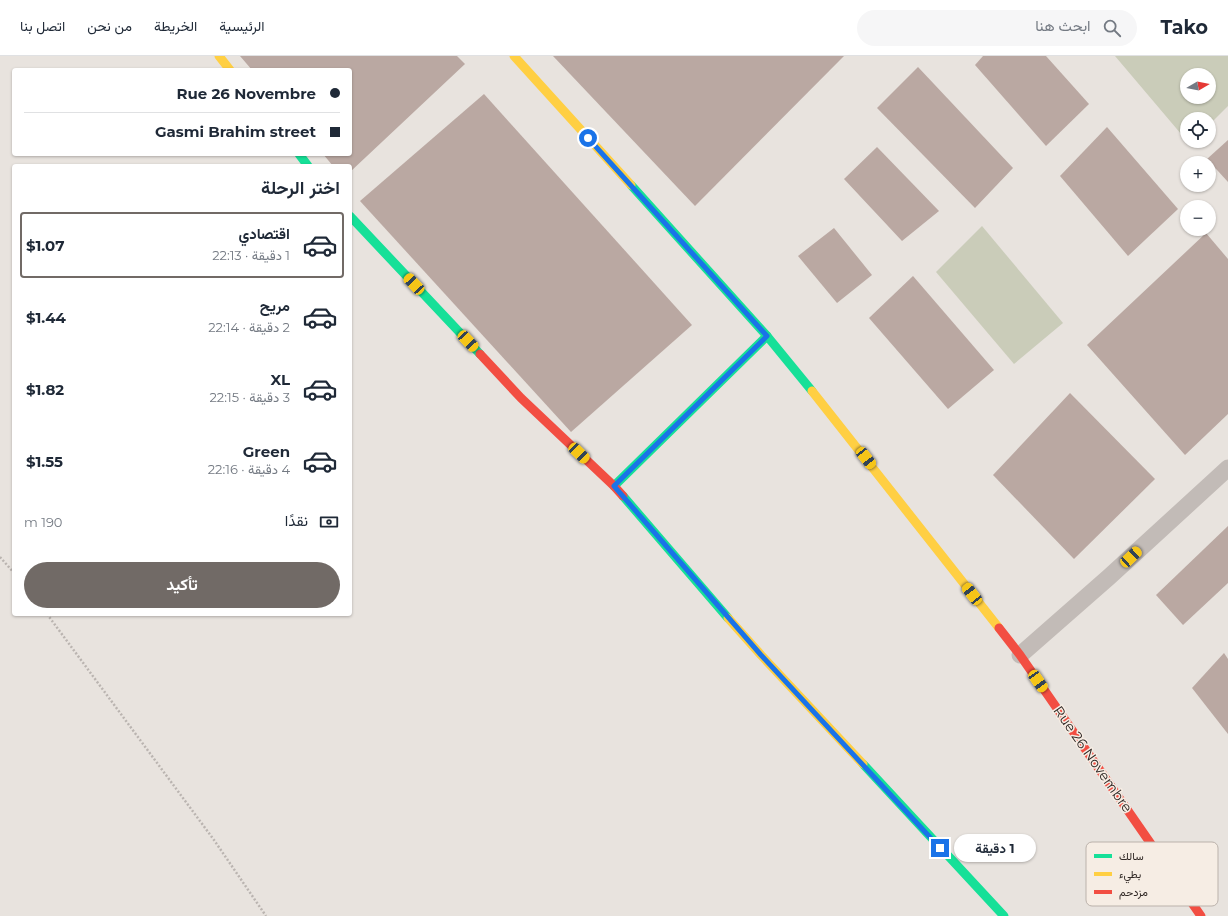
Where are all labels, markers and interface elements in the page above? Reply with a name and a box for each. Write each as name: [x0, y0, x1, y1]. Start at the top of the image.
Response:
search box: [857, 10, 1137, 46]
text: ابحث هنا: [1035, 16, 1091, 35]
text: Tako: [1161, 16, 1208, 39]
text: اتصل بنا: [20, 17, 65, 35]
text: من نحن: [87, 17, 132, 35]
text: الخريطة: [154, 17, 197, 35]
text: الرئيسية: [219, 17, 265, 35]
icon: search: [1101, 17, 1123, 39]
north arrow: [1180, 68, 1216, 104]
map controls: [1180, 68, 1216, 236]
text: Rue 26 Novembre: [176, 84, 316, 103]
button: locate: [1180, 112, 1216, 148]
text: Gasmi Brahim street: [155, 122, 316, 141]
route start: [579, 129, 597, 147]
button: +: [1180, 156, 1216, 192]
text: اختر الرحلة: [261, 177, 340, 199]
button: −: [1180, 200, 1216, 236]
text: اقتصادي: [238, 224, 290, 243]
icon: car: [302, 227, 338, 263]
text: $1.07: [26, 236, 64, 255]
text: 1 دقيقة · 22:13: [212, 247, 290, 263]
car: [401, 271, 427, 297]
text: مريح: [260, 296, 290, 315]
icon: car: [302, 299, 338, 335]
text: $1.44: [26, 308, 66, 327]
text: 2 دقيقة · 22:14: [208, 319, 290, 335]
car: [455, 328, 481, 354]
text: XL: [271, 370, 290, 389]
icon: car: [302, 371, 338, 407]
text: $1.82: [26, 380, 64, 399]
text: 3 دقيقة · 22:15: [209, 389, 290, 405]
car: [566, 440, 592, 466]
text: Green: [243, 442, 290, 461]
icon: car: [302, 443, 338, 479]
car: [854, 445, 878, 471]
text: $1.55: [26, 452, 63, 471]
text: 4 دقيقة · 22:16: [208, 461, 290, 477]
text: نقدًا: [285, 511, 308, 530]
icon: cash: [318, 511, 340, 533]
text: 190 m: [24, 514, 62, 530]
car: [1118, 544, 1144, 570]
button: تأكيد: [24, 562, 340, 608]
car: [960, 581, 984, 607]
car: [1026, 668, 1050, 694]
street label: Rue 26 Novembre: [1050, 702, 1136, 816]
callout: 1 دقيقة: [954, 834, 1036, 862]
route end: [931, 839, 949, 857]
text: 1 دقيقة: [975, 840, 1015, 856]
legend: [1086, 842, 1218, 906]
text: سالك: [1119, 849, 1144, 863]
text: بطيء: [1119, 867, 1141, 884]
text: مزدحم: [1119, 885, 1148, 900]

